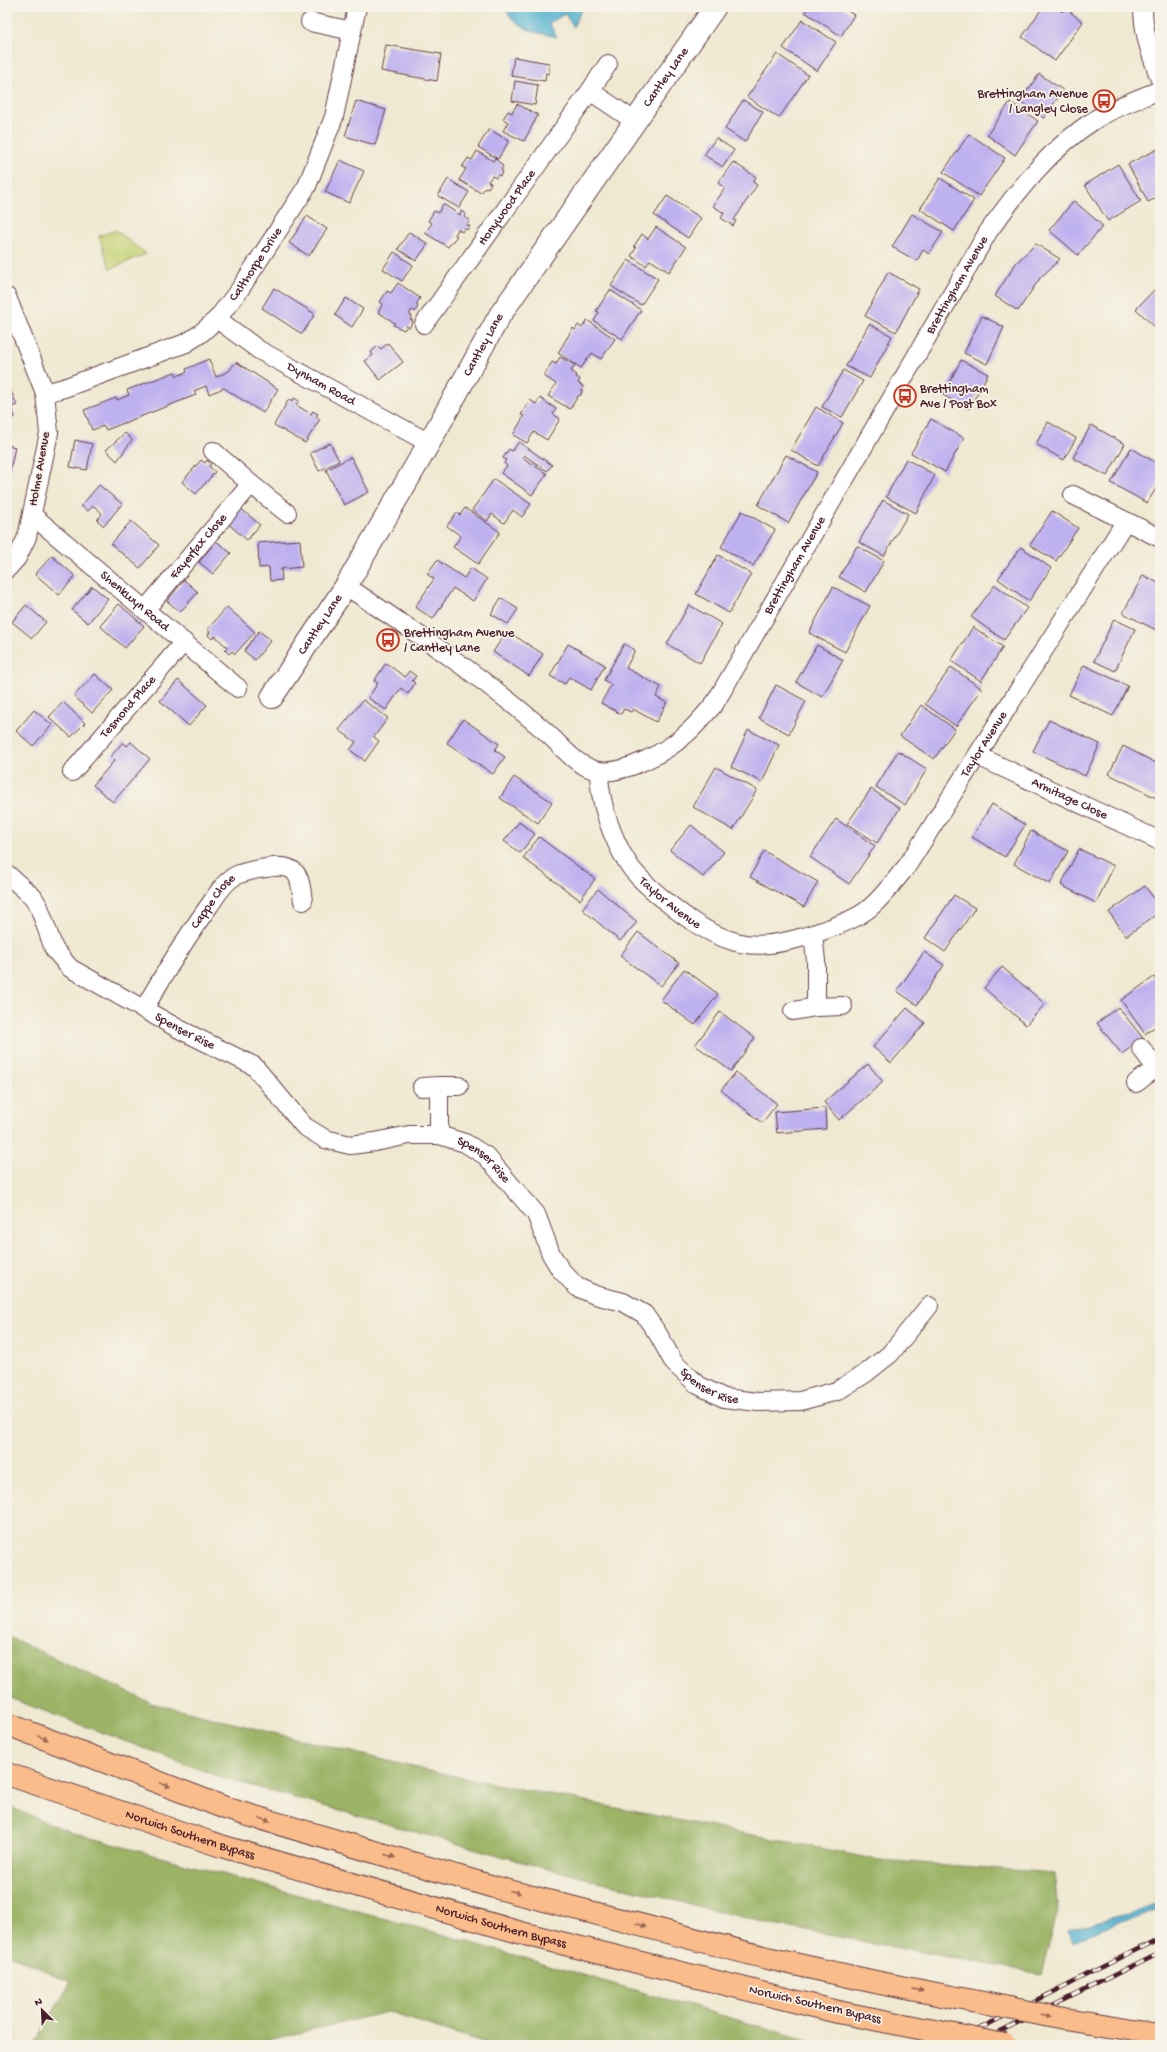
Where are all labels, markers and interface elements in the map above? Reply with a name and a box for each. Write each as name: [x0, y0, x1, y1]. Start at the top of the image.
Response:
street label: Cantley Lane: [640, 44, 692, 110]
place label: Brettingham Avenue / Langley Close: [976, 87, 1088, 117]
bus stop icon: Brettingham Avenue / Langley Close: [1091, 88, 1117, 114]
street label: Honywood Place: [475, 167, 539, 248]
street label: Calthorpe Drive: [226, 224, 286, 304]
street label: Brettingham Avenue: [923, 233, 992, 338]
street label: Cantley Lane: [460, 310, 507, 379]
street label: Dynham Road: [283, 359, 359, 409]
place label: Brettingham Ave / Post Box: [919, 382, 997, 412]
bus stop icon: Brettingham Ave / Post Box: [892, 383, 918, 409]
street label: Holme Avenue: [26, 430, 54, 507]
street label: Fayerfax Close: [166, 510, 230, 583]
street label: Brettingham Avenue: [760, 513, 829, 618]
street label: Shenkwyn Road: [97, 568, 173, 635]
street label: Cantley Lane: [295, 591, 346, 658]
place label: Brettingham Avenue / Cantley Lane: [403, 626, 515, 656]
bus stop icon: Brettingham Avenue / Cantley Lane: [375, 627, 401, 653]
street label: Tesmond Place: [96, 672, 159, 742]
street label: Taylor Avenue: [957, 708, 1011, 781]
street label: Armitage Close: [1029, 775, 1110, 823]
street label: Cappe Close: [188, 870, 239, 932]
street label: Taylor Avenue: [635, 873, 704, 932]
street label: Spenser Rise: [152, 1009, 218, 1053]
street label: Spenser Rise: [455, 1134, 514, 1186]
street label: Spenser Rise: [677, 1365, 740, 1407]
one-way arrow: [38, 1735, 50, 1741]
one-way arrow: [159, 1782, 171, 1788]
street label: Norwich Southern Bypass: [123, 1807, 258, 1863]
one-way arrow: [259, 1817, 271, 1823]
one-way arrow: [384, 1853, 396, 1859]
one-way arrow: [509, 1889, 521, 1895]
street label: Norwich Southern Bypass: [434, 1901, 569, 1952]
one-way arrow: [635, 1922, 647, 1928]
street label: Norwich Southern Bypass: [747, 1982, 884, 2028]
one-way arrow: [912, 1987, 925, 1993]
north arrow: [22, 1990, 62, 2030]
text: N: [33, 1996, 44, 2010]
one-way arrow: [1040, 2013, 1052, 2019]

